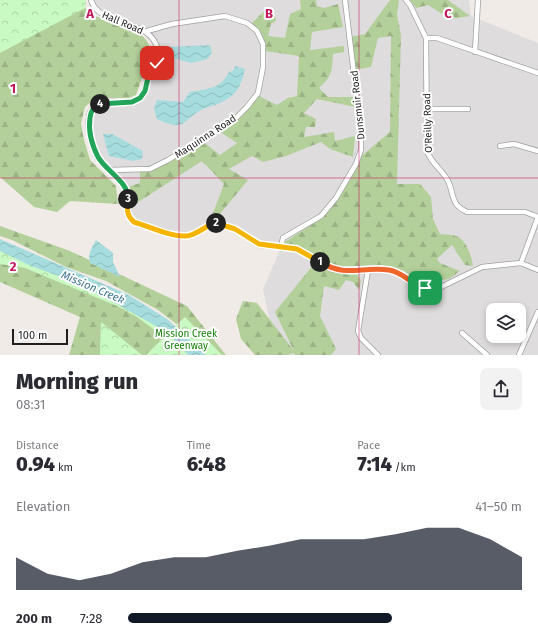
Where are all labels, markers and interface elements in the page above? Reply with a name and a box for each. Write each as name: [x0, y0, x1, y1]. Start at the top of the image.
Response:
text: A: [85, 6, 94, 21]
text: B: [265, 6, 273, 21]
text: C: [444, 6, 452, 21]
street label: Hall Road: [100, 9, 145, 37]
pin: [140, 46, 174, 80]
icon: check: [146, 52, 168, 74]
street label: Dunsmuir Road: [348, 70, 368, 140]
text: 1: [10, 81, 16, 96]
street label: O'Reilly Road: [421, 93, 435, 153]
pin: 4: [90, 94, 110, 114]
text: 4: [97, 97, 103, 110]
street label: Maquinna Road: [173, 113, 238, 161]
pin: 3: [118, 189, 138, 209]
text: 3: [125, 192, 131, 205]
pin: 2: [206, 213, 226, 233]
text: 2: [213, 216, 219, 229]
pin: 1: [310, 252, 330, 272]
text: 1: [317, 255, 323, 268]
text: 2: [10, 259, 17, 274]
water label: Mission Creek: [59, 268, 126, 307]
pin: [408, 271, 442, 305]
icon: arrive: [414, 277, 436, 299]
map controls: [486, 303, 526, 343]
button: layers: [486, 303, 526, 343]
scale bar: [12, 327, 68, 346]
park label: Mission Creek Greenway: [155, 328, 218, 352]
text: 100 m: [18, 329, 47, 342]
text: Morning run: [16, 368, 138, 395]
button: share: [480, 368, 522, 410]
text: 08:31: [16, 397, 45, 412]
text: Distance: [16, 439, 59, 452]
text: Time: [187, 439, 211, 452]
text: Pace: [357, 439, 380, 452]
text: 0.94: [16, 452, 55, 476]
text: 6:48: [187, 452, 226, 476]
text: 7:14: [357, 452, 392, 476]
text: km: [55, 461, 73, 474]
text: /km: [392, 461, 416, 474]
text: Elevation: [16, 499, 70, 514]
text: 41–50 m: [475, 499, 522, 514]
text: 200 m: [16, 611, 52, 626]
text: 7:28: [80, 611, 103, 626]

